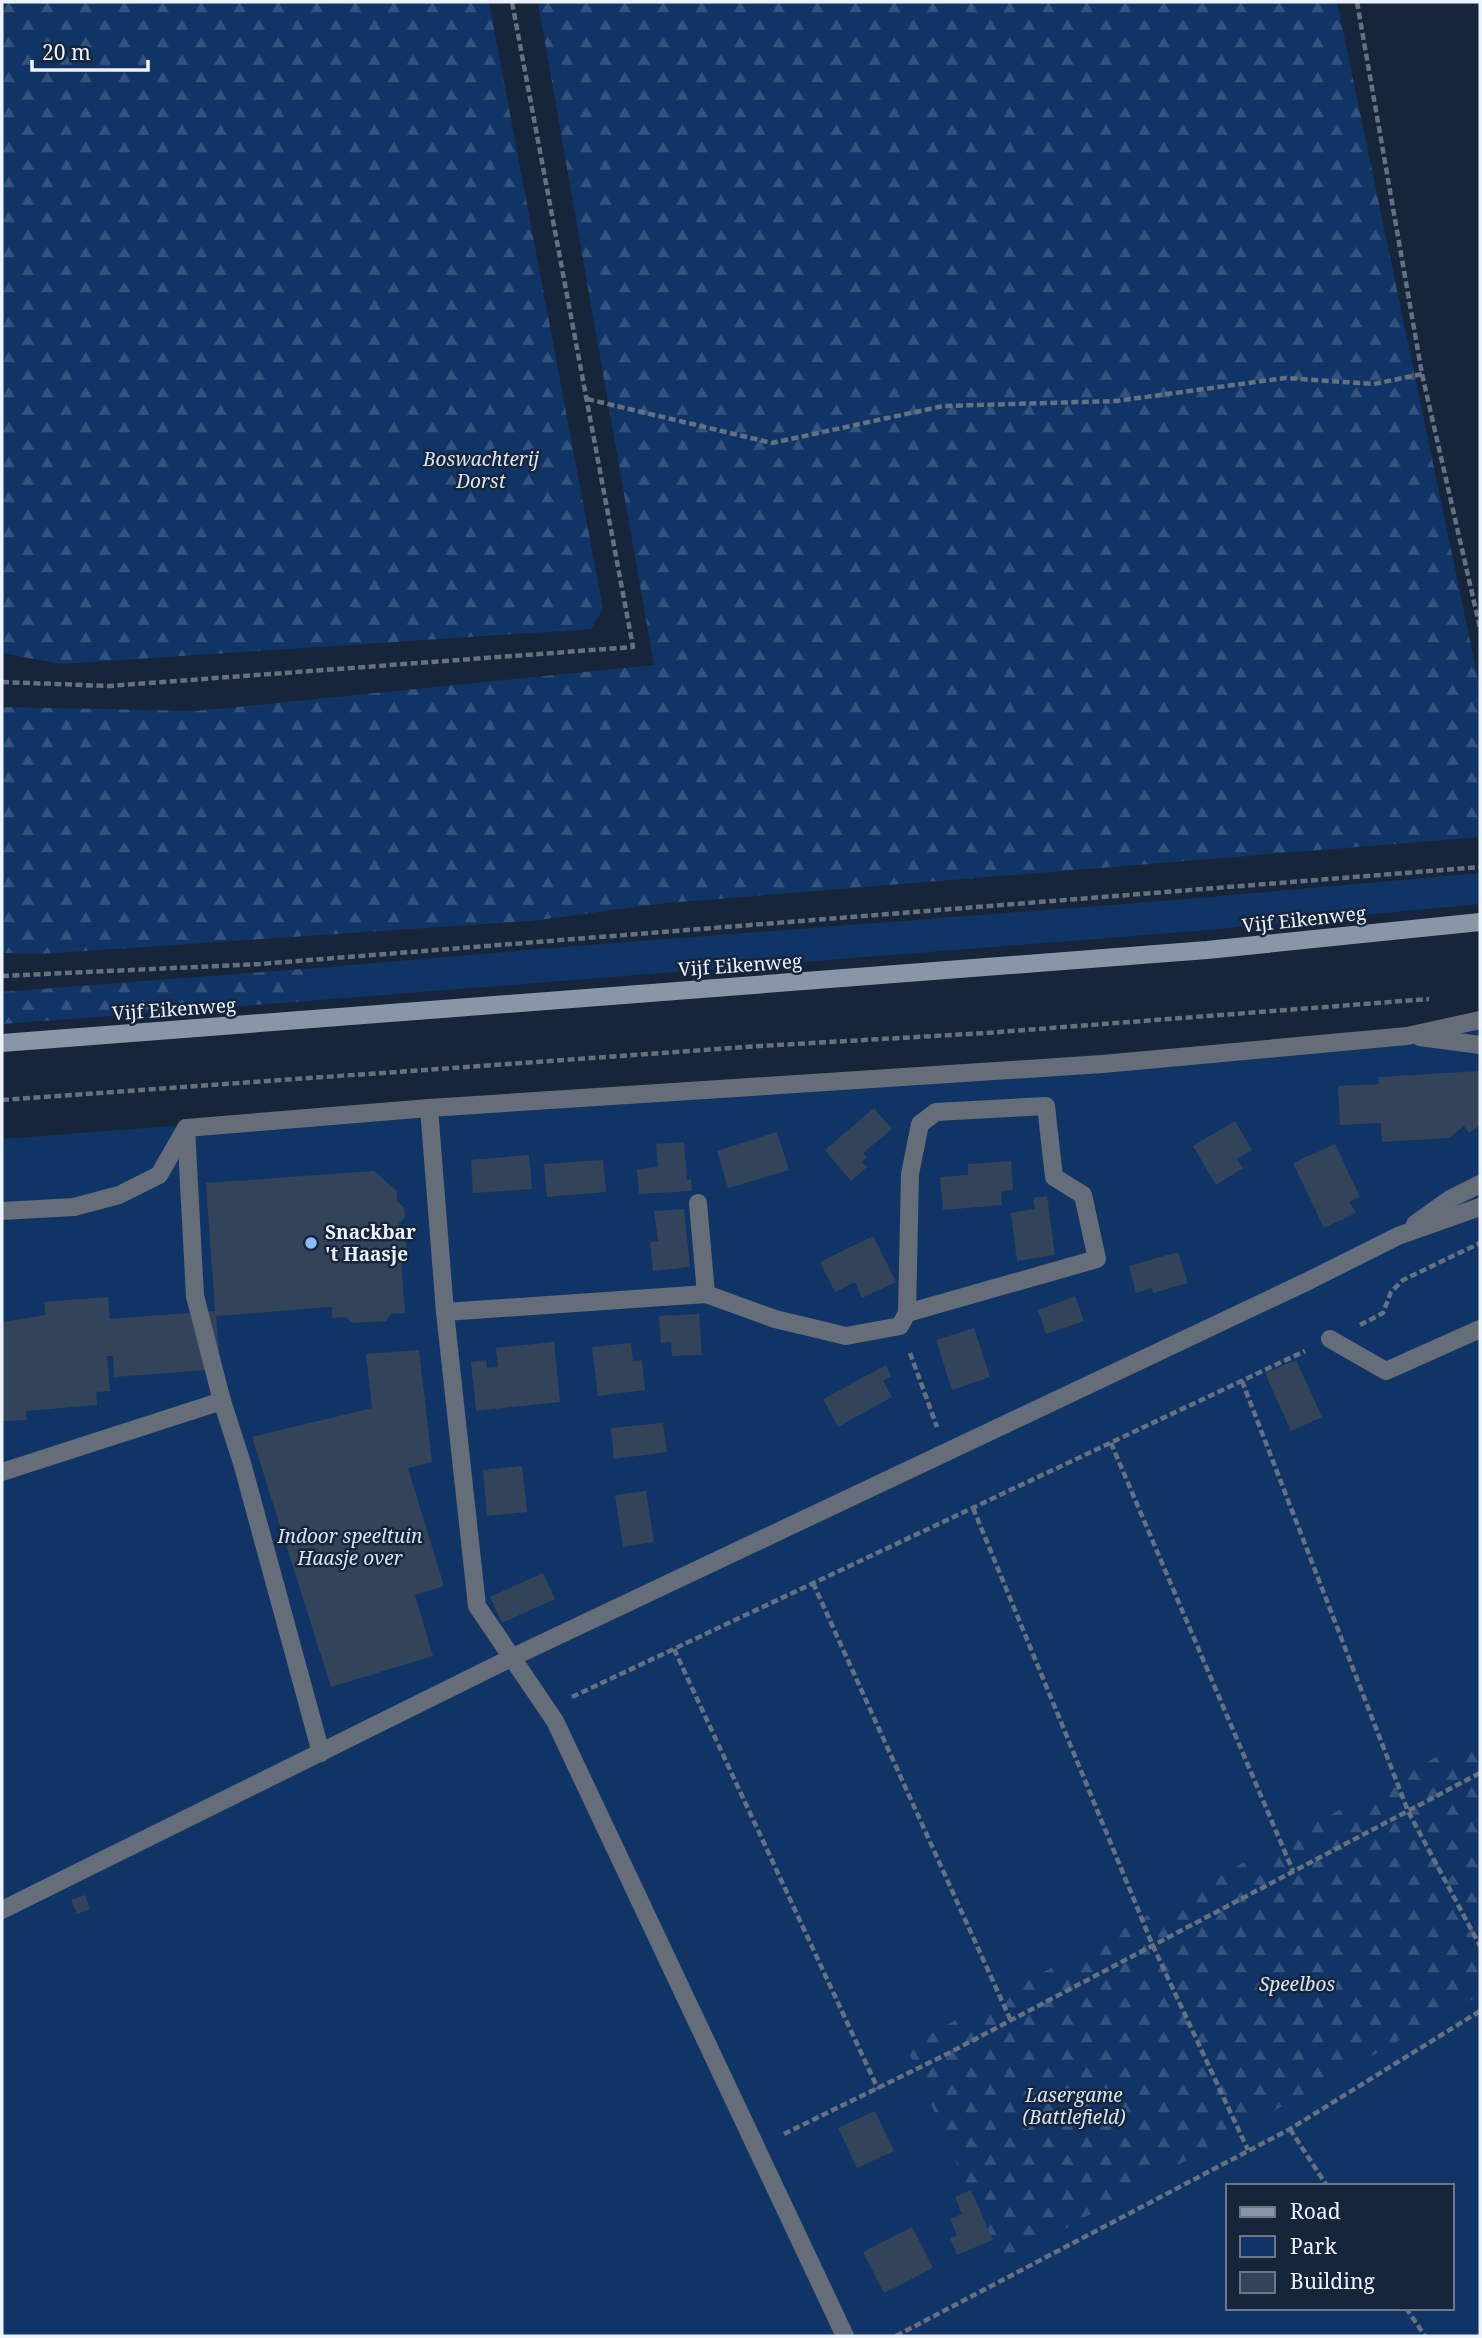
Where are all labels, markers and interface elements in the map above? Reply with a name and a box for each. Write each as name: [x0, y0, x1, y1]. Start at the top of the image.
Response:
scale bar: [32, 28, 147, 72]
text: 20 m: [42, 38, 91, 66]
park label: Boswachterij Dorst: [422, 446, 539, 494]
street label: Vijf Eikenweg: [1241, 900, 1367, 938]
street label: Vijf Eikenweg: [677, 948, 803, 982]
street label: Vijf Eikenweg: [111, 992, 237, 1026]
place label: Snackbar 't Haasje: [325, 1219, 416, 1267]
marker: Snackbar 't Haasje: [303, 1235, 319, 1251]
park label: Indoor speeltuin Haasje over: [277, 1523, 423, 1571]
park label: Speelbos: [1259, 1971, 1335, 1997]
park label: Lasergame (Battlefield): [1022, 2082, 1126, 2130]
legend: [1226, 2184, 1454, 2310]
text: Road: [1290, 2197, 1341, 2225]
text: Park: [1290, 2232, 1337, 2260]
text: Building: [1290, 2267, 1375, 2295]

